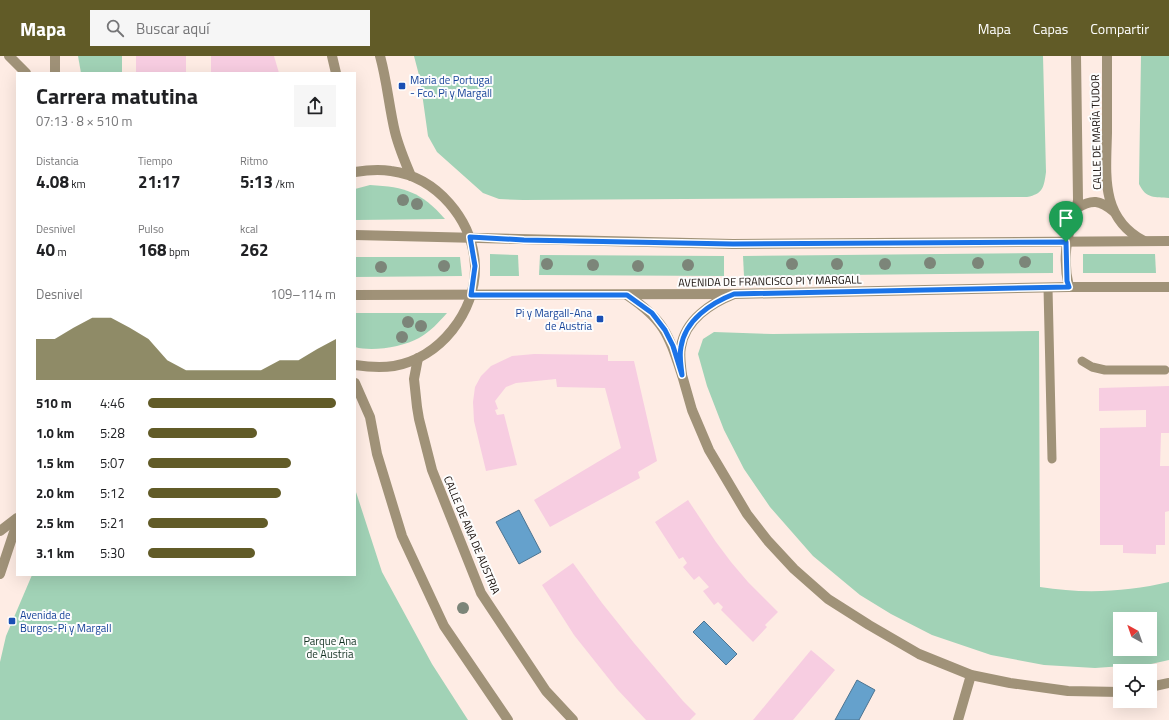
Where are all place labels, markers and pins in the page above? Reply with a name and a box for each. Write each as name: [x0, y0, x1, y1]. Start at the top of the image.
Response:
place label: Maria de Portugal - Fco. Pi y Margall: [410, 72, 492, 101]
marker: Maria de Portugal - Fco. Pi y Margall: [397, 81, 407, 91]
pin: [1049, 201, 1083, 242]
place label: Pi y Margall-Ana de Austria: [516, 305, 592, 334]
marker: Pi y Margall-Ana de Austria: [595, 314, 605, 324]
place label: Avenida de Burgos-Pi y Margall: [20, 607, 111, 636]
marker: Avenida de Burgos-Pi y Margall: [7, 616, 17, 626]

